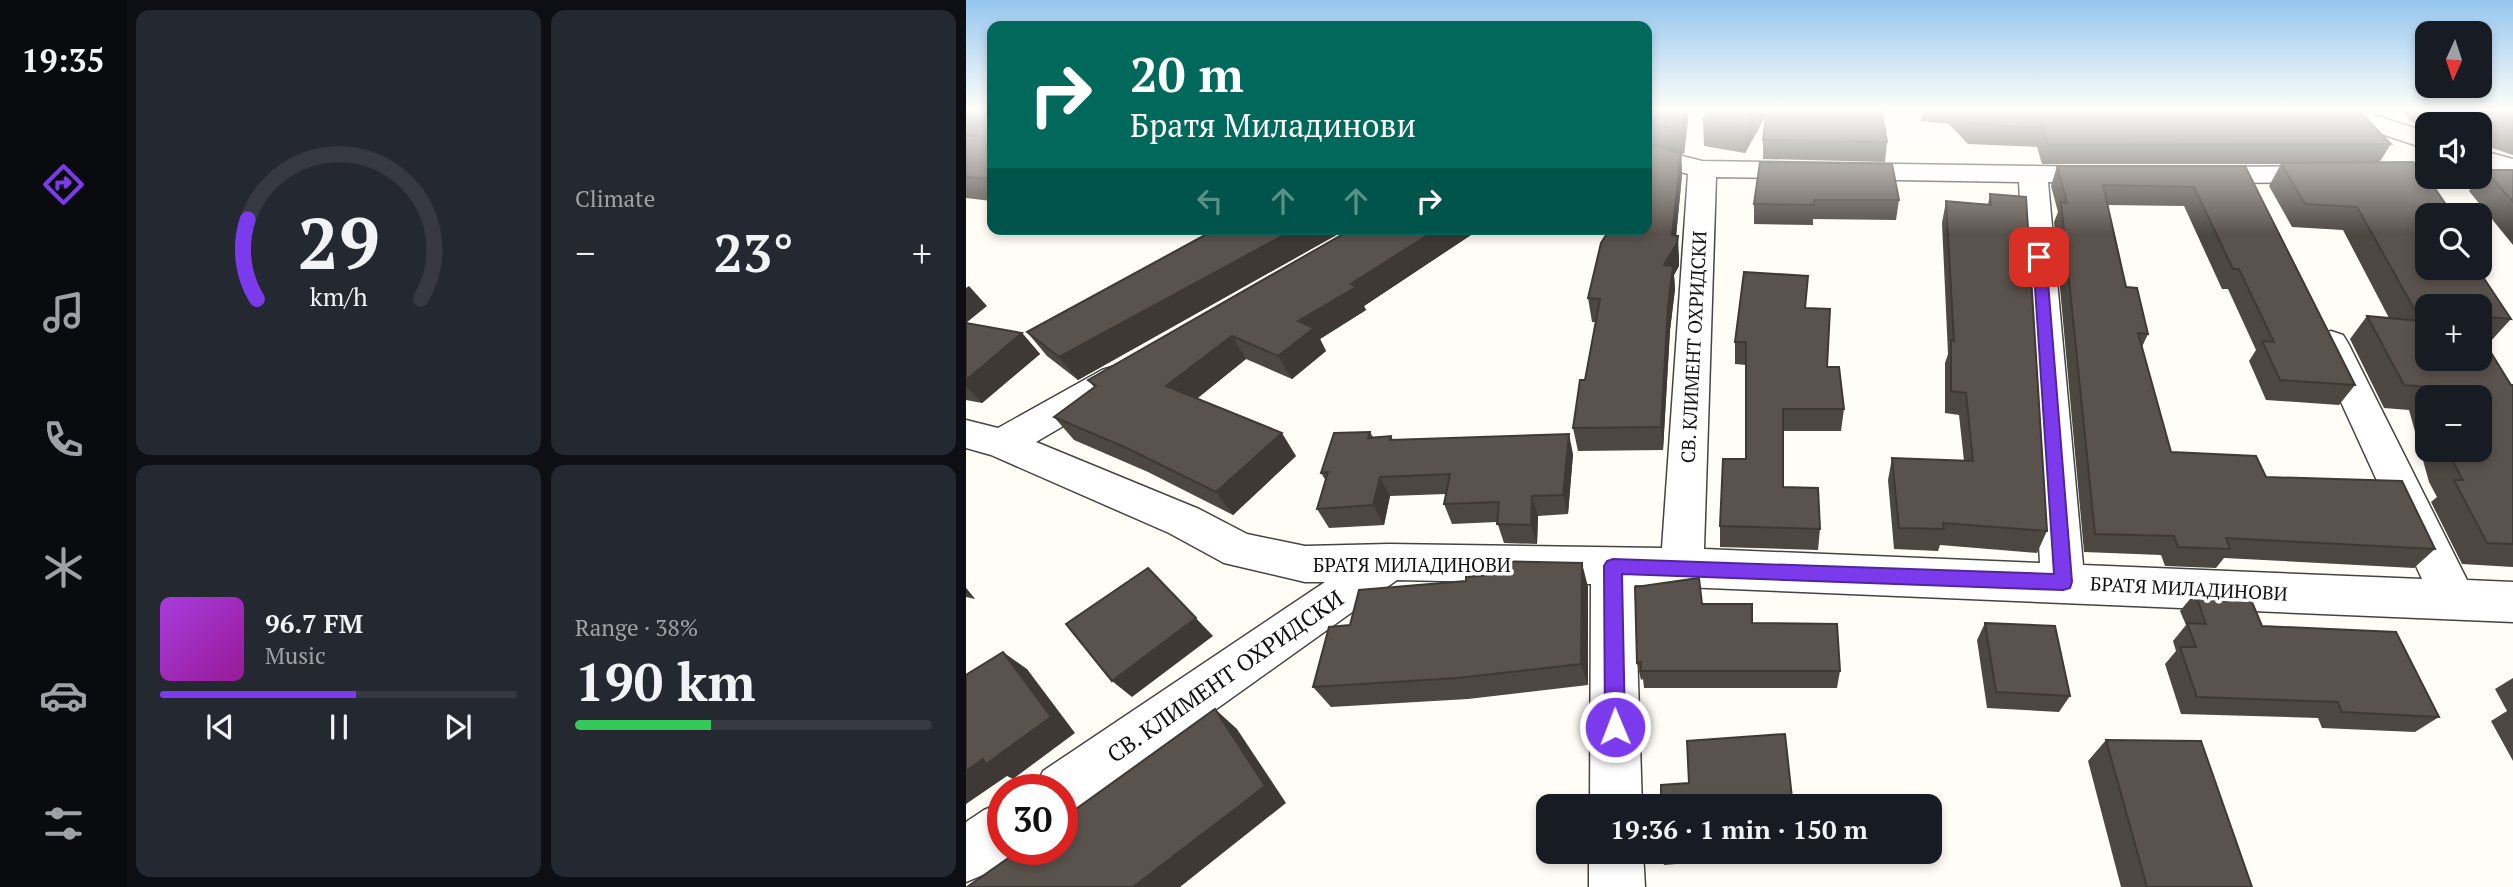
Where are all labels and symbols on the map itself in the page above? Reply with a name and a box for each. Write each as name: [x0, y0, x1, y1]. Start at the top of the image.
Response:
north arrow: [2415, 21, 2492, 98]
pin: [2009, 227, 2069, 287]
street label: СВ. КЛИМЕНТ ОХРИДСКИ: [1674, 230, 1712, 464]
street label: БРАТЯ МИЛАДИНОВИ: [1313, 552, 1511, 577]
street label: БРАТЯ МИЛАДИНОВИ: [2090, 570, 2288, 606]
street label: СВ. КЛИМЕНТ ОХРИДСКИ: [1101, 583, 1349, 769]
position arrow: [1578, 690, 1652, 764]
speed limit sign: 30: [987, 774, 1078, 865]

